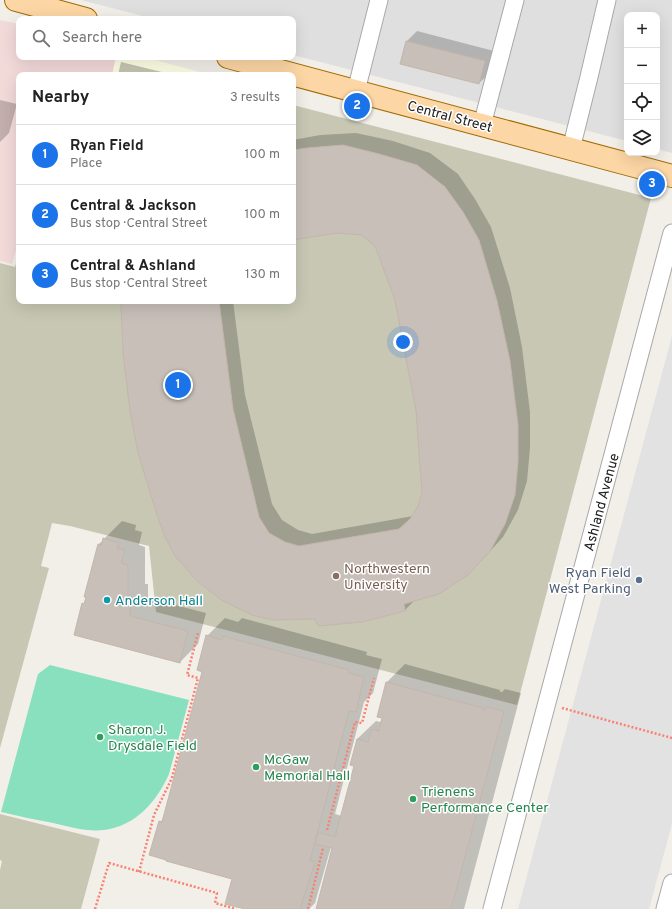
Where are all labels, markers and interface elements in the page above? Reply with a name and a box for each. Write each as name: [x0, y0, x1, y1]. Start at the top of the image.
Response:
map controls: [624, 12, 660, 156]
button: +: [624, 12, 660, 48]
search box: [16, 16, 296, 60]
icon: search: [30, 27, 52, 49]
text: Search here: [62, 29, 142, 48]
button: −: [624, 48, 660, 84]
button: locate: [624, 84, 660, 120]
text: Nearby: [32, 87, 89, 109]
text: 3 results: [230, 90, 280, 106]
pin: 2: [344, 91, 370, 121]
street label: Central Street: [405, 98, 494, 137]
button: layers: [624, 120, 660, 156]
text: Ryan Field: [70, 137, 144, 156]
text: 1: [42, 147, 48, 163]
text: 100 m: [244, 147, 280, 163]
text: Place: [70, 156, 102, 172]
pin: 3: [639, 169, 665, 199]
text: Central & Jackson: [70, 197, 196, 216]
text: 2: [41, 207, 49, 223]
text: 100 m: [244, 207, 280, 223]
text: Bus stop · Central Street: [70, 216, 207, 232]
text: Central & Ashland: [70, 257, 196, 276]
text: 3: [41, 267, 49, 283]
text: 130 m: [245, 267, 280, 283]
text: Bus stop · Central Street: [70, 276, 207, 292]
your location: [393, 332, 413, 352]
pin: 1: [165, 370, 191, 400]
street label: Ashland Avenue: [581, 452, 624, 553]
place label: Northwestern University: [344, 561, 430, 594]
place label: Ryan Field West Parking: [549, 565, 631, 598]
marker: Northwestern University: [331, 571, 341, 581]
marker: Ryan Field West Parking: [634, 575, 644, 585]
place label: Anderson Hall: [115, 593, 203, 610]
marker: Anderson Hall: [102, 595, 112, 605]
place label: Sharon J. Drysdale Field: [108, 722, 197, 755]
marker: Sharon J. Drysdale Field: [95, 732, 105, 742]
place label: McGaw Memorial Hall: [264, 752, 350, 785]
marker: McGaw Memorial Hall: [251, 762, 261, 772]
place label: Trienens Performance Center: [421, 784, 549, 817]
marker: Trienens Performance Center: [408, 794, 418, 804]

